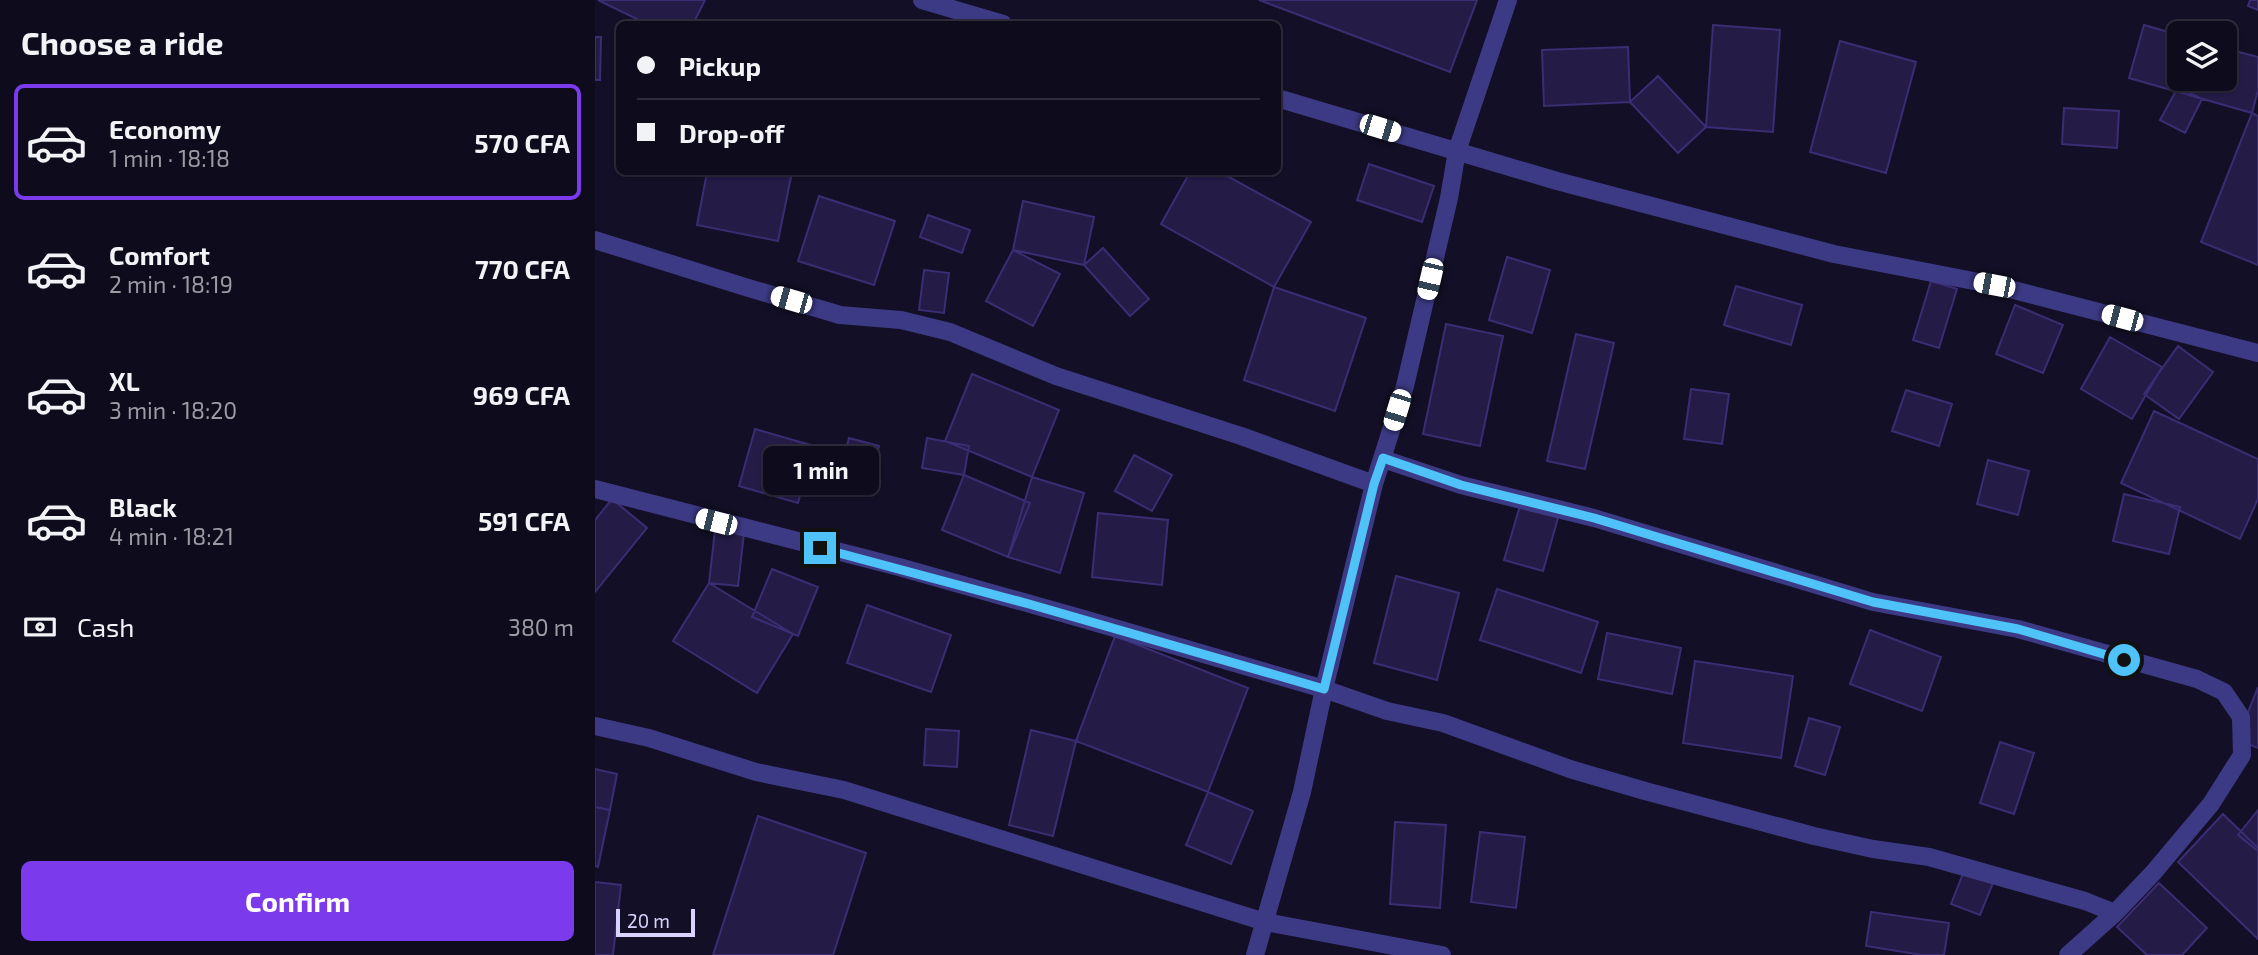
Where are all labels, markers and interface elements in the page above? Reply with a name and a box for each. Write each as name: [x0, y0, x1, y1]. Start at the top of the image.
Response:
map controls: [2167, 21, 2237, 91]
button: layers: [2167, 21, 2237, 91]
text: Choose a ride: [21, 23, 224, 61]
text: Pickup: [679, 50, 761, 81]
icon: car: [25, 111, 88, 174]
car: [1357, 112, 1404, 144]
text: Economy: [109, 113, 221, 144]
text: Drop-off: [679, 117, 784, 148]
text: 570 CFA: [474, 127, 570, 158]
text: 1 min · 18:18: [109, 144, 230, 172]
icon: car: [25, 237, 88, 300]
text: Comfort: [109, 239, 210, 270]
text: 770 CFA: [475, 253, 570, 284]
car: [1416, 256, 1445, 302]
text: 2 min · 18:19: [109, 270, 233, 298]
car: [1972, 271, 2017, 299]
car: [768, 284, 815, 316]
car: [2099, 302, 2146, 334]
icon: car: [25, 363, 88, 426]
text: XL: [109, 365, 140, 396]
text: 969 CFA: [473, 379, 570, 410]
car: [1381, 387, 1414, 433]
text: 3 min · 18:20: [109, 396, 237, 424]
callout: 1 min: [762, 447, 878, 496]
text: 1 min: [793, 456, 849, 484]
icon: car: [25, 489, 88, 552]
text: Black: [109, 491, 177, 522]
text: 591 CFA: [478, 505, 570, 536]
car: [694, 507, 739, 537]
text: 4 min · 18:21: [109, 522, 234, 550]
route end: [804, 532, 836, 564]
icon: cash: [21, 608, 59, 646]
text: Cash: [77, 611, 134, 642]
text: 380 m: [508, 613, 574, 641]
route start: [2108, 644, 2140, 676]
button: Confirm: [21, 861, 574, 941]
scale bar: [616, 906, 695, 938]
text: 20 m: [627, 909, 670, 932]

